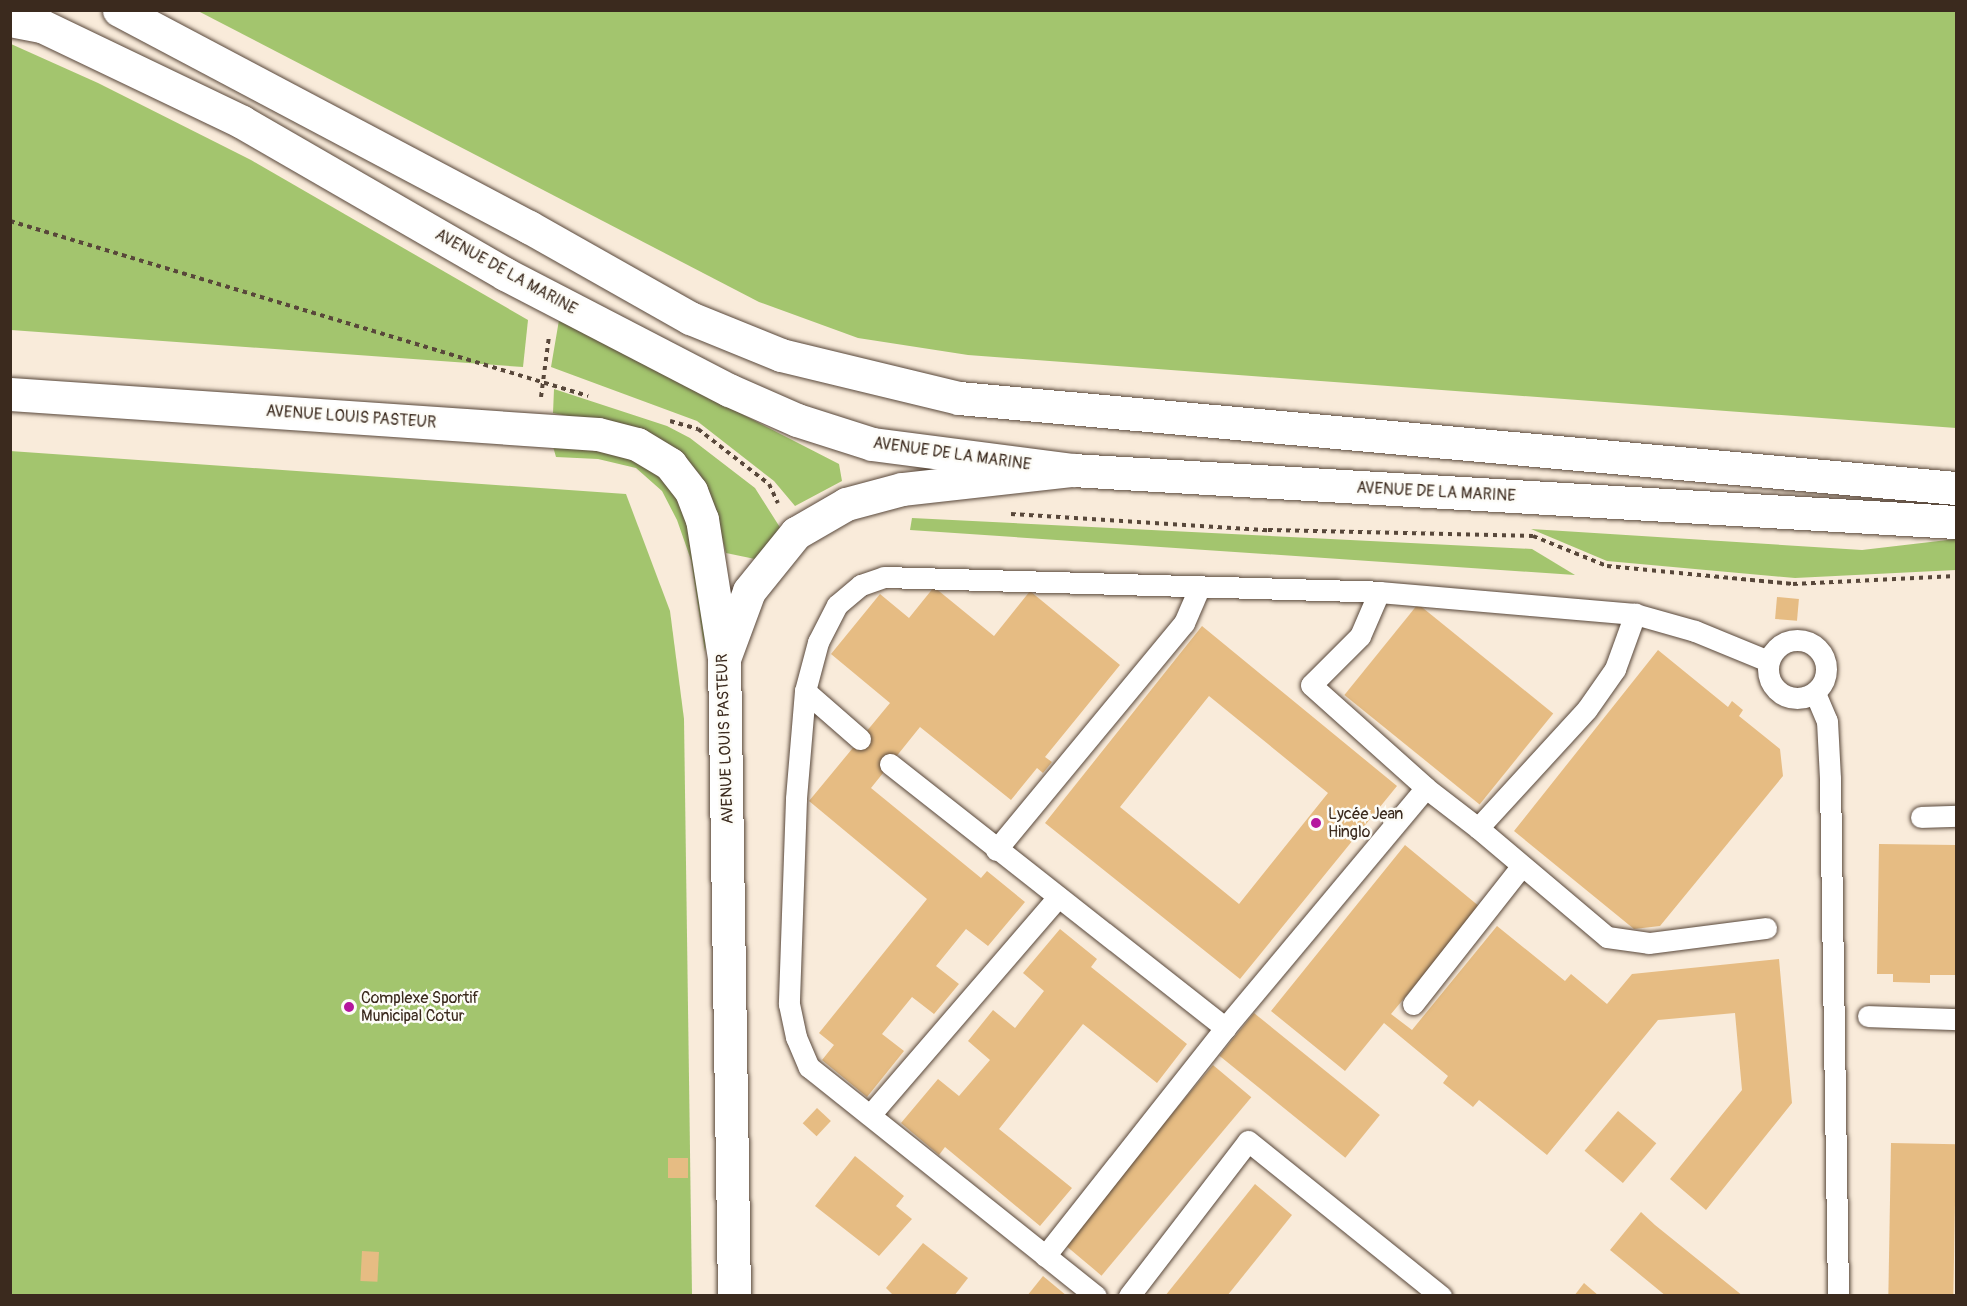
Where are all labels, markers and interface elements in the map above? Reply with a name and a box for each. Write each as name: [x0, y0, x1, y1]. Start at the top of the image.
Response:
street label: AVENUE DE LA MARINE: [432, 225, 580, 319]
street label: AVENUE LOUIS PASTEUR: [265, 401, 437, 433]
street label: AVENUE DE LA MARINE: [872, 433, 1032, 475]
street label: AVENUE DE LA MARINE: [1356, 478, 1516, 506]
street label: AVENUE LOUIS PASTEUR: [712, 653, 738, 825]
place label: Lycée Jean Hinglo: [1328, 804, 1403, 842]
marker: Lycée Jean Hinglo: [1309, 816, 1323, 830]
place label: Complexe Sportif Municipal Cotur: [361, 988, 479, 1026]
marker: Complexe Sportif Municipal Cotur: [342, 1000, 356, 1014]

